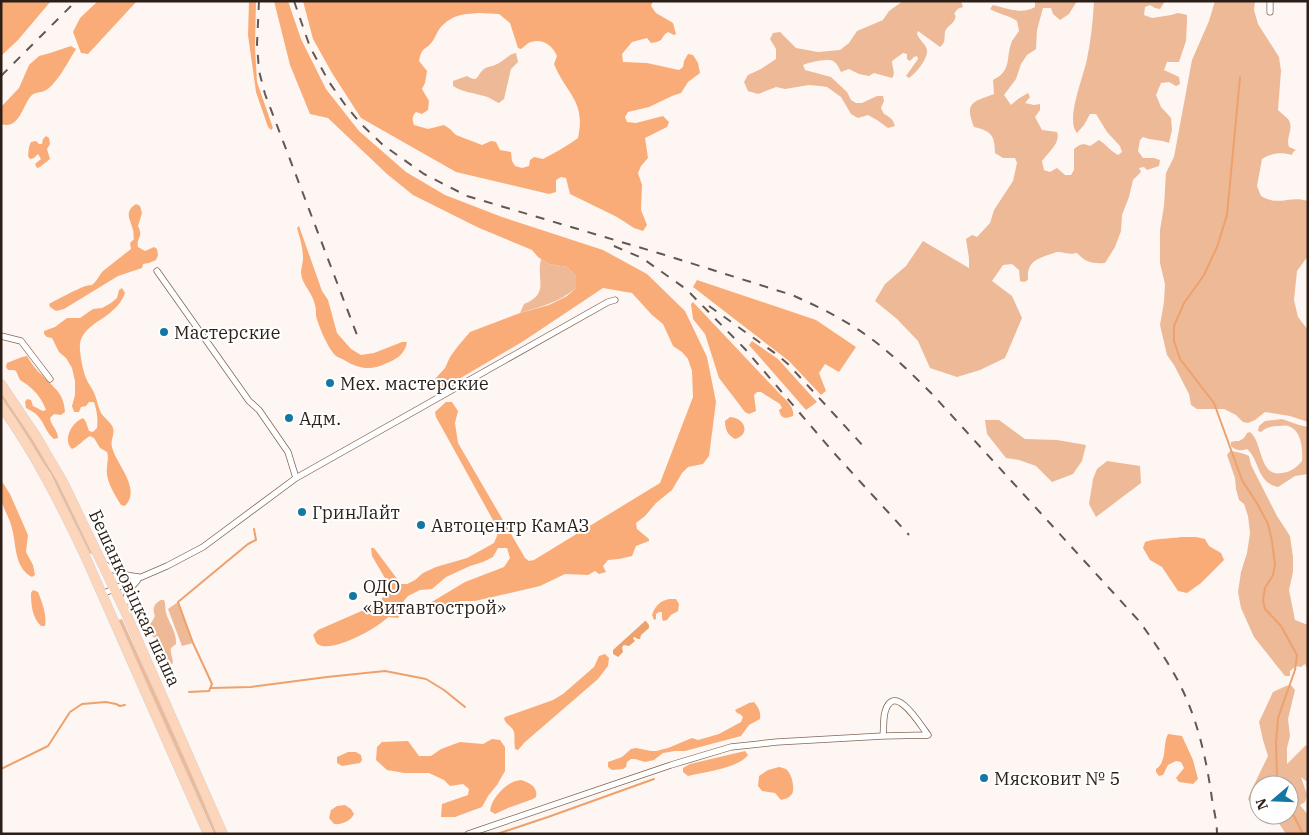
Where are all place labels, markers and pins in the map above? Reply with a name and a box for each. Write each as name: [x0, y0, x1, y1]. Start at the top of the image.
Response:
place label: Мастерские: [174, 321, 280, 344]
marker: Мастерские: [158, 326, 170, 338]
place label: Мех. мастерские: [340, 372, 489, 395]
marker: Мех. мастерские: [324, 377, 336, 389]
place label: Адм.: [299, 407, 341, 430]
marker: Адм.: [283, 412, 295, 424]
place label: ГринЛайт: [312, 501, 400, 524]
marker: ГринЛайт: [296, 506, 308, 518]
place label: Автоцентр КамАЗ: [431, 514, 589, 537]
marker: Автоцентр КамАЗ: [415, 519, 427, 531]
place label: ОДО «Витавтострой»: [363, 575, 506, 619]
marker: ОДО «Витавтострой»: [347, 590, 359, 602]
place label: Мясковит № 5: [994, 767, 1120, 790]
marker: Мясковит № 5: [978, 772, 990, 784]

